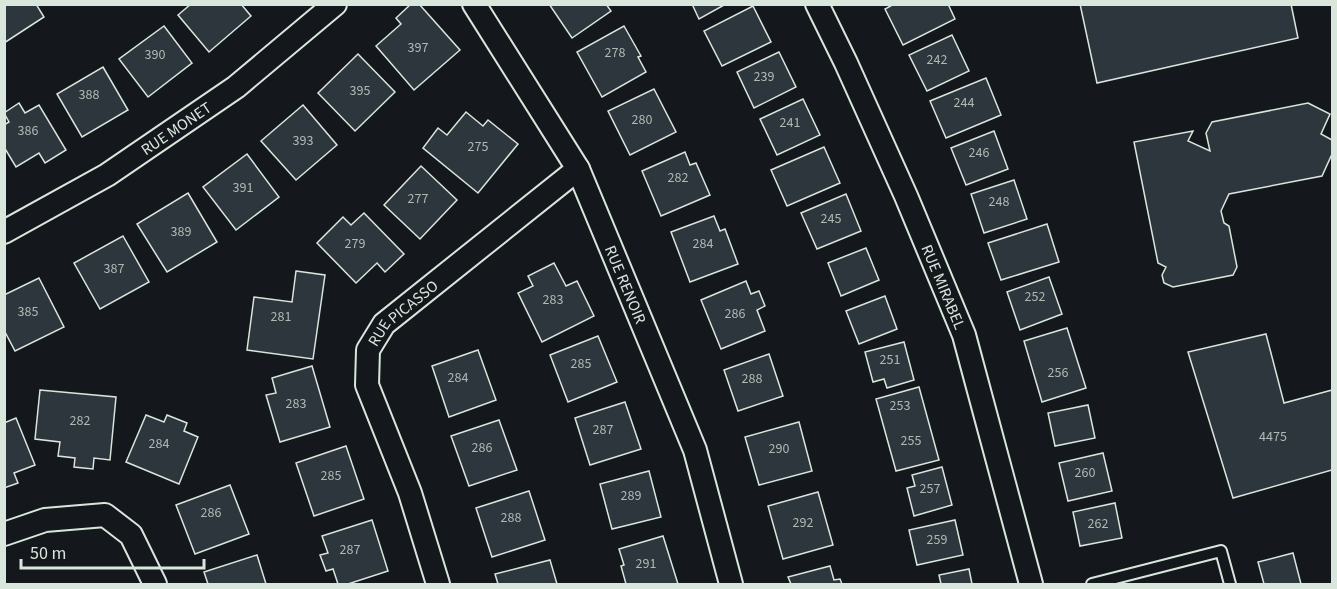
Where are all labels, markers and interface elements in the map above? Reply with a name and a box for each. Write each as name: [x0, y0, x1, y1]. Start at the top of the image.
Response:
house number: 397: [408, 38, 428, 58]
house number: 278: [605, 43, 625, 63]
house number: 390: [145, 45, 165, 65]
house number: 242: [927, 50, 947, 70]
house number: 239: [754, 67, 774, 87]
house number: 395: [350, 81, 370, 101]
house number: 388: [79, 85, 99, 105]
house number: 244: [954, 93, 974, 113]
street label: RUE MONET: [137, 97, 216, 161]
house number: 280: [632, 110, 652, 130]
house number: 241: [780, 113, 800, 133]
house number: 386: [18, 121, 38, 141]
house number: 393: [293, 131, 313, 151]
house number: 275: [468, 137, 488, 157]
house number: 246: [969, 143, 989, 163]
house number: 282: [668, 168, 688, 188]
house number: 391: [233, 178, 253, 198]
house number: 277: [408, 189, 428, 209]
house number: 248: [989, 192, 1009, 212]
house number: 245: [821, 209, 841, 229]
house number: 389: [171, 222, 191, 242]
house number: 279: [345, 234, 365, 254]
house number: 284: [693, 234, 713, 254]
street label: RUE MIRABEL: [915, 241, 971, 333]
street label: RUE RENOIR: [599, 242, 651, 327]
house number: 387: [104, 259, 124, 279]
street label: RUE PICASSO: [363, 275, 443, 351]
house number: 252: [1025, 287, 1045, 307]
house number: 283: [543, 290, 563, 310]
house number: 385: [18, 302, 38, 322]
house number: 286: [725, 304, 745, 324]
house number: 281: [271, 307, 291, 327]
house number: 251: [880, 350, 900, 370]
house number: 285: [571, 354, 591, 374]
house number: 256: [1048, 363, 1068, 383]
house number: 284: [448, 368, 468, 388]
house number: 288: [742, 369, 762, 389]
house number: 283: [286, 394, 306, 414]
house number: 253: [890, 396, 910, 416]
house number: 282: [70, 411, 90, 431]
house number: 287: [593, 420, 613, 440]
house number: 4475: [1259, 427, 1287, 447]
house number: 255: [901, 431, 921, 451]
house number: 284: [149, 434, 169, 454]
house number: 286: [472, 438, 492, 458]
house number: 290: [769, 439, 789, 459]
house number: 260: [1075, 463, 1095, 483]
house number: 285: [321, 466, 341, 486]
house number: 257: [920, 479, 940, 499]
house number: 289: [621, 486, 641, 506]
house number: 286: [201, 503, 221, 523]
house number: 288: [501, 508, 521, 528]
house number: 292: [793, 513, 813, 533]
house number: 262: [1088, 514, 1108, 534]
house number: 259: [927, 530, 947, 550]
scale bar: [21, 532, 204, 570]
house number: 287: [340, 540, 360, 560]
text: 50 m: [30, 541, 66, 566]
house number: 291: [636, 554, 656, 574]

